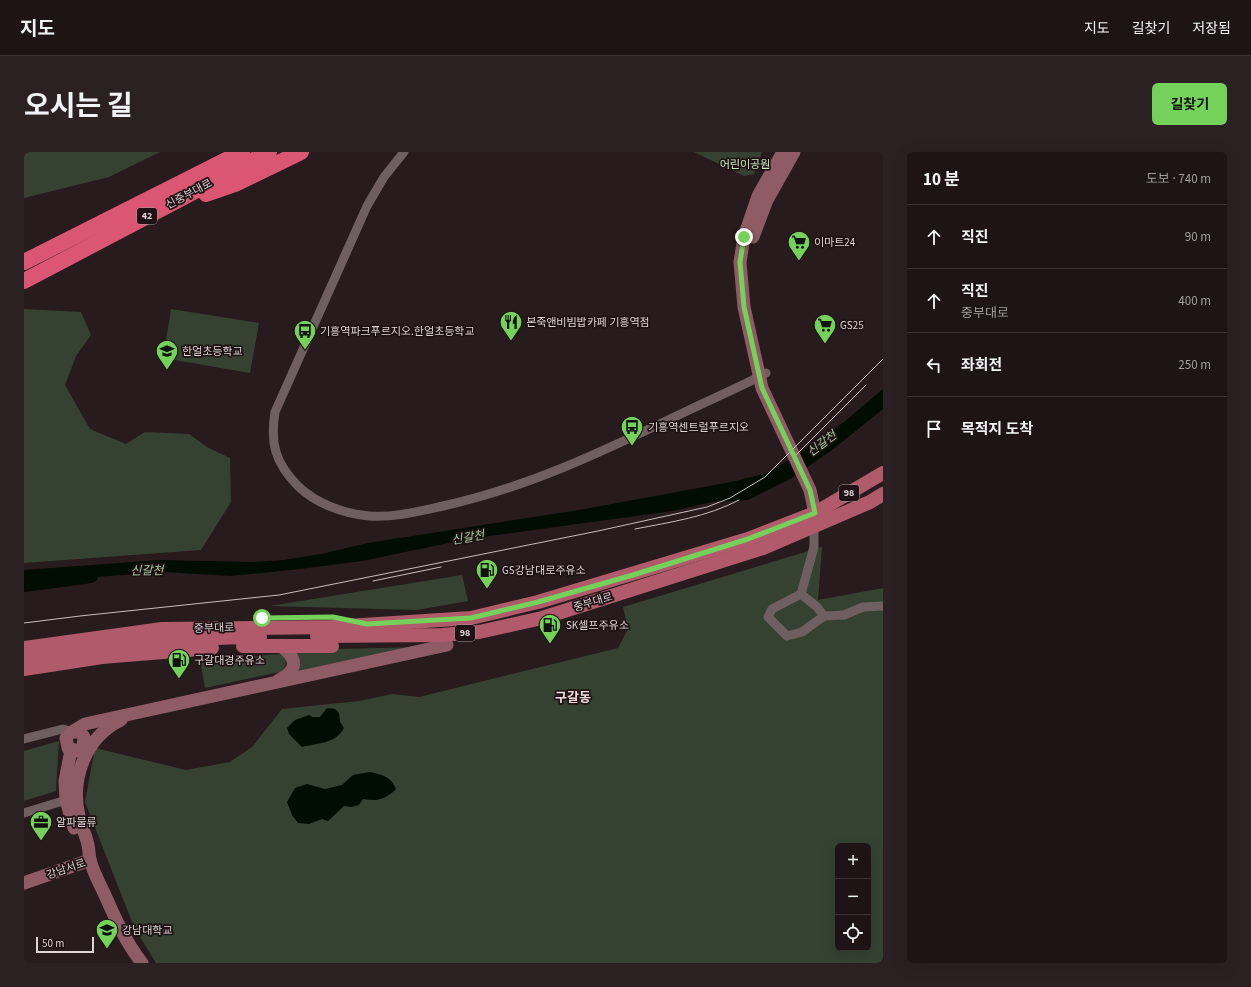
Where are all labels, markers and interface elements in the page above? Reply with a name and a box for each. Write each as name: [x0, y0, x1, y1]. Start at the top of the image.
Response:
text: 지도: [20, 16, 55, 43]
text: 지도: [1084, 19, 1110, 39]
text: 길찾기: [1132, 19, 1170, 39]
text: 저장됨: [1192, 19, 1231, 39]
button: 길찾기: [1152, 83, 1227, 125]
text: 오시는 길: [24, 86, 133, 126]
park label: 어린이공원: [720, 157, 770, 172]
text: 10 분: [923, 168, 960, 192]
text: 도보 · 740 m: [1146, 170, 1211, 188]
street label: 신중부대로: [163, 175, 215, 213]
road number: 42: [137, 208, 157, 224]
icon: ahead: [923, 226, 945, 248]
text: 직진: [961, 227, 989, 248]
route end: [735, 228, 753, 246]
text: 90 m: [1185, 228, 1211, 246]
supermarket icon: 이마트24: [786, 229, 812, 262]
place label: 이마트24: [814, 235, 856, 250]
text: 직진: [961, 281, 989, 302]
icon: ahead: [923, 290, 945, 312]
text: 400 m: [1178, 292, 1211, 310]
text: 중부대로: [961, 304, 1009, 322]
restaurant icon: 본죽앤비빔밥카페 기흥역점: [498, 309, 524, 342]
supermarket icon: GS25: [812, 312, 838, 345]
place label: 본죽앤비빔밥카페 기흥역점: [526, 315, 650, 330]
bus stop icon: 기흥역파크푸르지오.한얼초등학교: [292, 318, 318, 351]
place label: GS25: [840, 318, 864, 333]
place label: 기흥역파크푸르지오.한얼초등학교: [320, 324, 475, 339]
school or university icon: 한얼초등학교: [154, 338, 180, 371]
place label: 한얼초등학교: [182, 344, 243, 359]
icon: left: [923, 354, 945, 376]
text: 좌회전: [961, 355, 1002, 376]
text: 250 m: [1178, 356, 1211, 374]
bus stop icon: 기흥역센트럴푸르지오: [619, 414, 645, 447]
icon: arrive: [923, 418, 945, 440]
text: 목적지 도착: [961, 419, 1033, 440]
place label: 기흥역센트럴푸르지오: [648, 420, 749, 435]
water label: 신갈천: [804, 426, 842, 461]
road number: 98: [839, 485, 859, 501]
water label: 신갈천: [450, 526, 488, 549]
fuel station icon: GS강남대로주유소: [474, 557, 500, 590]
water label: 신갈천: [130, 562, 166, 580]
place label: GS강남대로주유소: [502, 563, 586, 578]
street label: 중부대로: [571, 589, 615, 615]
route start: [253, 609, 271, 627]
fuel station icon: SK셀프주유소: [537, 612, 563, 645]
place label: SK셀프주유소: [566, 618, 629, 633]
street label: 중부대로: [194, 620, 234, 636]
road number: 98: [455, 625, 475, 641]
fuel station icon: 구갈대경주유소: [166, 647, 192, 680]
place label: 구갈대경주유소: [194, 653, 265, 668]
district label: 구갈동: [555, 689, 591, 707]
office icon: 알파물류: [28, 809, 54, 842]
place label: 알파물류: [56, 815, 96, 830]
map controls: [835, 843, 871, 951]
button: +: [835, 843, 871, 879]
street label: 강남서로: [44, 855, 88, 883]
button: −: [835, 879, 871, 915]
button: locate: [835, 915, 871, 951]
school or university icon: 강남대학교: [94, 917, 120, 950]
place label: 강남대학교: [122, 923, 173, 938]
scale bar: [36, 935, 94, 954]
text: 50 m: [42, 936, 64, 951]

